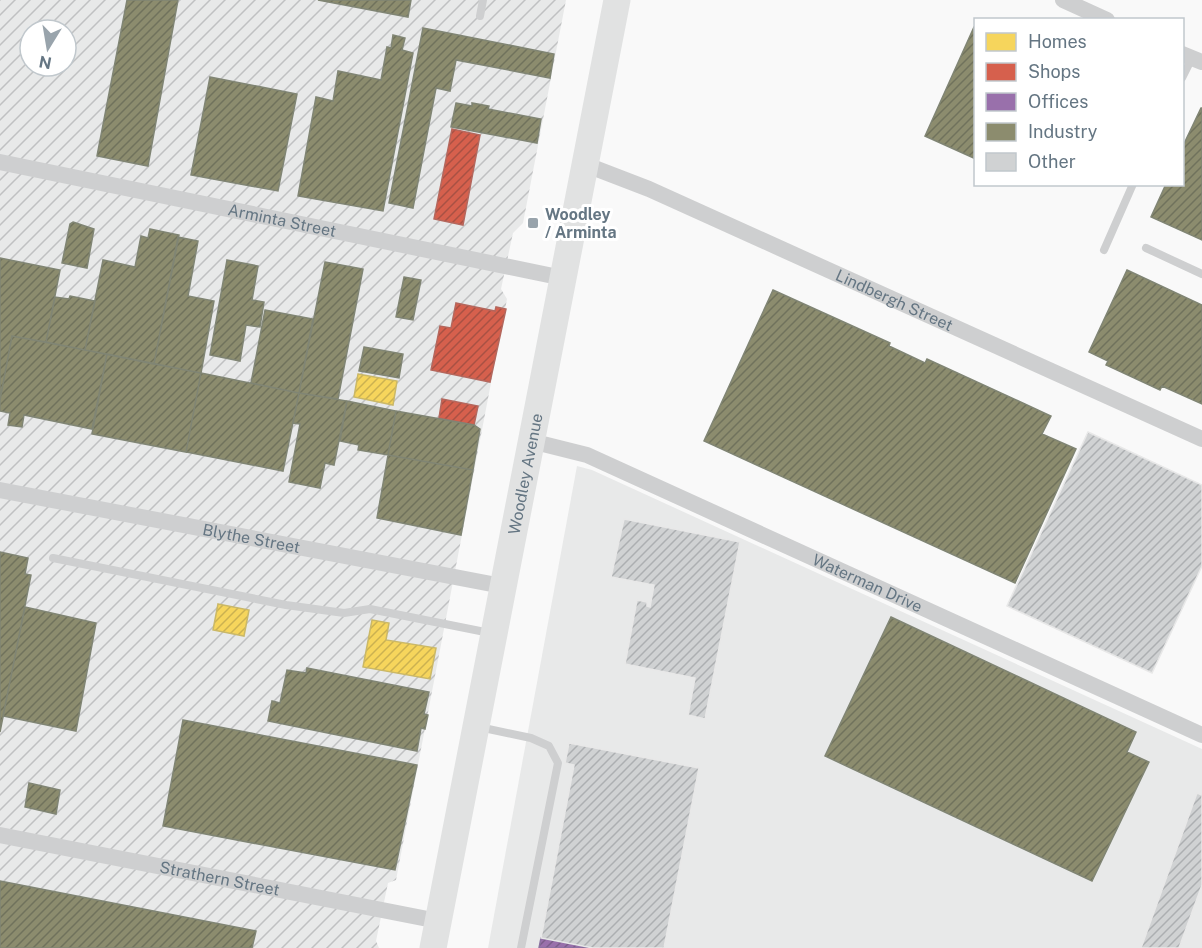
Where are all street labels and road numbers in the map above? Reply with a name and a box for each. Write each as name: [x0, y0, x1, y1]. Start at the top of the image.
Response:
street label: Arminta Street: [226, 200, 338, 241]
street label: Lindbergh Street: [833, 265, 956, 335]
street label: Woodley Avenue: [504, 412, 546, 536]
street label: Blythe Street: [201, 519, 302, 557]
street label: Waterman Drive: [810, 550, 925, 616]
street label: Strathern Street: [158, 857, 281, 899]

